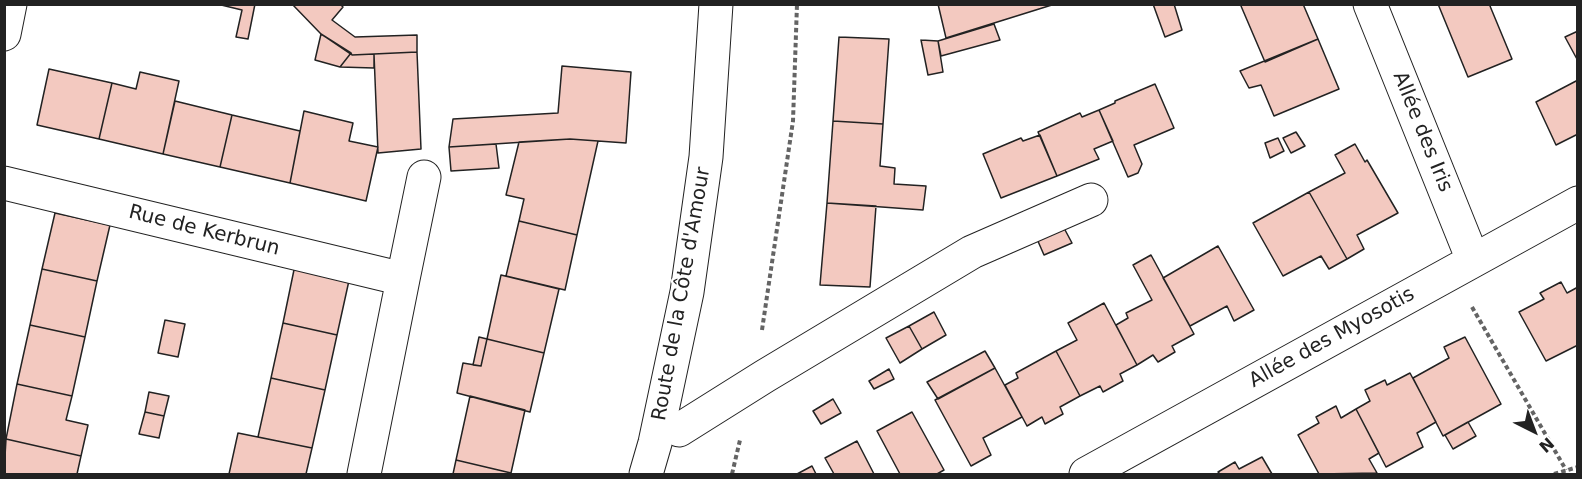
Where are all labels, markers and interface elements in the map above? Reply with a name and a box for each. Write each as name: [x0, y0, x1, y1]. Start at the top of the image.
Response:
street label: Allée des Iris: [1387, 68, 1457, 196]
street label: Route de la Côte d'Amour: [648, 165, 716, 423]
street label: Rue de Kerbrun: [126, 201, 282, 261]
street label: Allée des Myosotis: [1245, 283, 1419, 393]
north arrow: [1504, 401, 1564, 461]
text: N: [1535, 433, 1558, 456]

